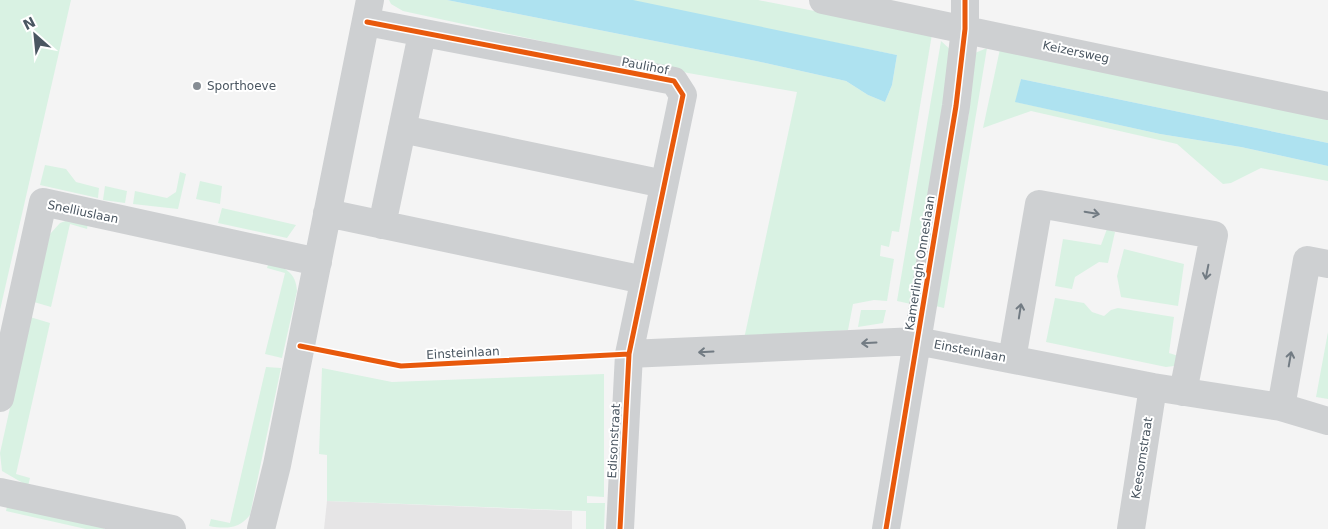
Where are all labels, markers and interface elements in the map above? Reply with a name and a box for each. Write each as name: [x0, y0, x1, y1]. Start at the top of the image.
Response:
north arrow: [10, 10, 60, 60]
text: N: [20, 14, 38, 33]
street label: Keizersweg: [1041, 38, 1111, 66]
street label: Paulihof: [620, 55, 670, 78]
place label: Sporthoeve: [207, 79, 276, 93]
marker: Sporthoeve: [191, 80, 203, 92]
street label: Kamerlingh Onneslaan: [902, 195, 938, 331]
street label: Snelliuslaan: [46, 198, 120, 226]
one-way arrow: [1083, 209, 1099, 219]
one-way arrow: [1201, 264, 1211, 280]
one-way arrow: [1015, 303, 1025, 319]
street label: Einsteinlaan: [933, 337, 1007, 365]
one-way arrow: [861, 338, 877, 347]
street label: Einsteinlaan: [426, 344, 500, 362]
one-way arrow: [699, 347, 715, 356]
one-way arrow: [1285, 352, 1295, 368]
street label: Edisonstraat: [605, 403, 623, 479]
street label: Keesomstraat: [1129, 416, 1155, 500]

